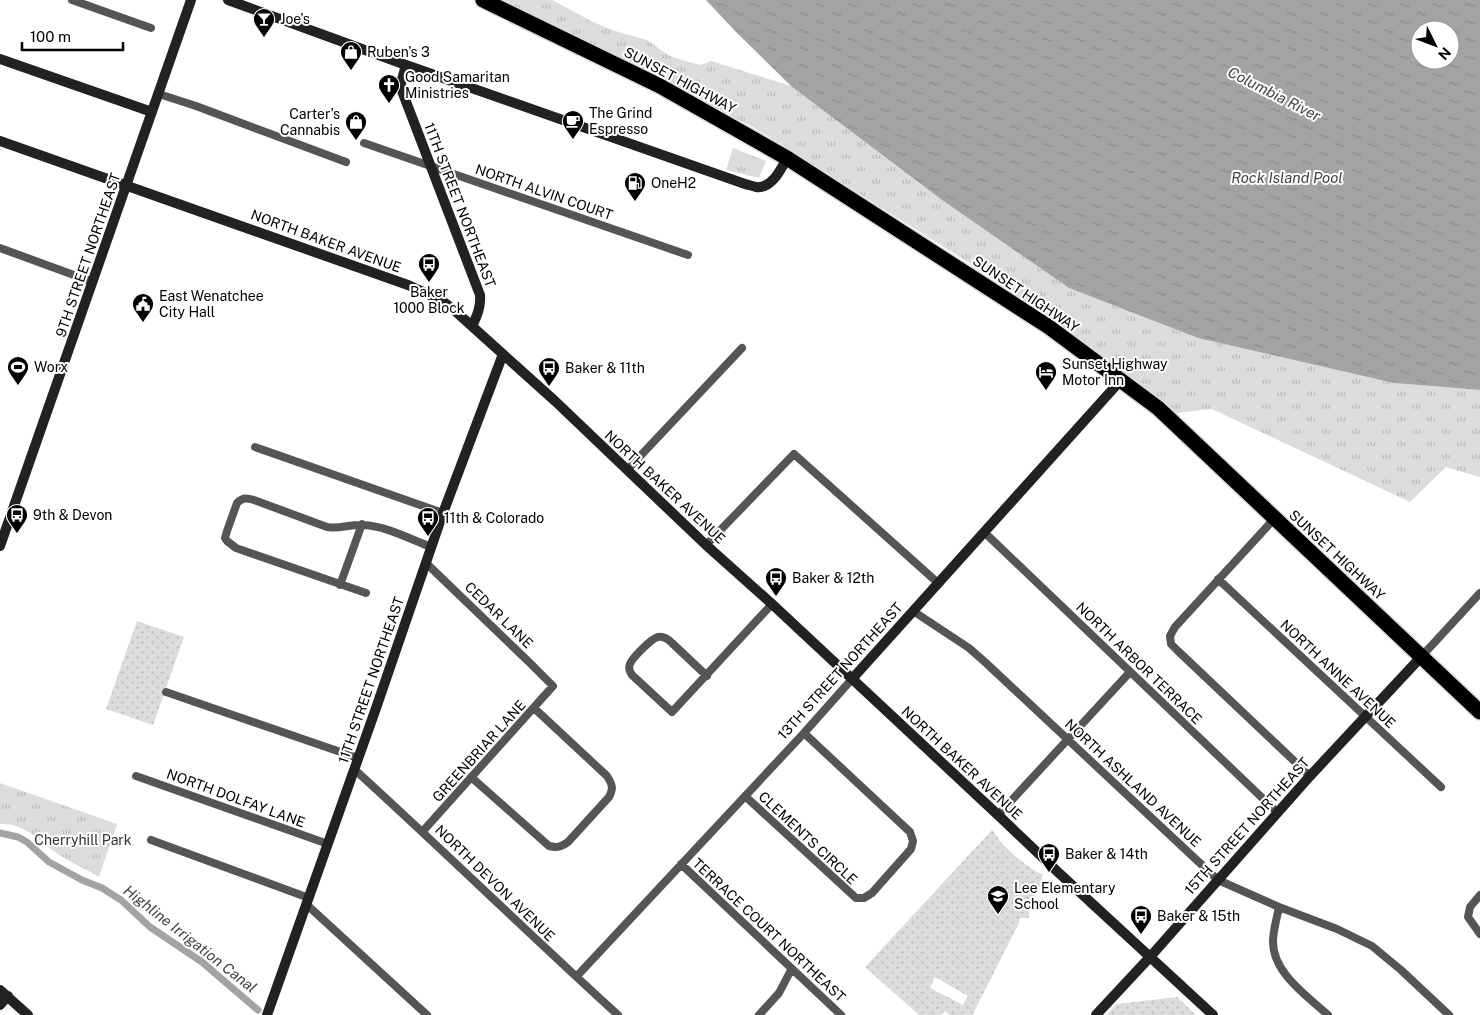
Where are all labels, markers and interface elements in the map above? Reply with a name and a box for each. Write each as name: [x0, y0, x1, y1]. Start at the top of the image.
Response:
bar icon: Joe's: [252, 7, 276, 38]
place label: Joe's: [280, 11, 310, 27]
scale bar: [22, 20, 124, 52]
north arrow: [1410, 20, 1460, 70]
text: 100 m: [30, 28, 71, 45]
shop icon: Ruben's 3: [339, 40, 363, 71]
place label: Ruben's 3: [367, 44, 430, 60]
street label: SUNSET HIGHWAY: [621, 44, 739, 117]
text: N: [1435, 44, 1454, 63]
water label: Columbia River: [1225, 63, 1324, 124]
place label: Good Samaritan Ministries: [405, 69, 510, 101]
church icon: Good Samaritan Ministries: [377, 73, 401, 104]
place label: The Grind Espresso: [589, 105, 652, 137]
place label: Carter's Cannabis: [280, 106, 340, 138]
cafe icon: The Grind Espresso: [561, 109, 585, 140]
shop icon: Carter's Cannabis: [344, 110, 368, 141]
street label: 11TH STREET NORTHEAST: [421, 120, 499, 290]
street label: NORTH ALVIN COURT: [473, 161, 615, 223]
water label: Rock Island Pool: [1231, 169, 1343, 186]
street label: 9TH STREET NORTHEAST: [52, 171, 124, 339]
fuel station icon: OneH2: [623, 171, 647, 202]
place label: OneH2: [651, 175, 696, 191]
street label: NORTH BAKER AVENUE: [249, 206, 403, 276]
bus stop icon: Baker 1000 Block: [417, 252, 441, 283]
street label: SUNSET HIGHWAY: [970, 253, 1083, 336]
place label: Baker 1000 Block: [393, 284, 465, 316]
place label: East Wenatchee City Hall: [159, 288, 264, 320]
public building icon: East Wenatchee City Hall: [131, 292, 155, 323]
sports icon: Worx: [6, 355, 30, 386]
bus stop icon: Baker & 11th: [537, 356, 561, 387]
place label: Sunset Highway Motor Inn: [1062, 356, 1168, 388]
place label: Worx: [34, 359, 68, 375]
place label: Baker & 11th: [565, 360, 645, 376]
hotel icon: Sunset Highway Motor Inn: [1034, 360, 1058, 391]
street label: NORTH BAKER AVENUE: [602, 427, 728, 547]
bus stop icon: 9th & Devon: [5, 503, 29, 534]
bus stop icon: 11th & Colorado: [416, 506, 440, 537]
place label: 9th & Devon: [33, 507, 112, 523]
street label: SUNSET HIGHWAY: [1286, 507, 1388, 604]
place label: 11th & Colorado: [444, 510, 544, 526]
bus stop icon: Baker & 12th: [764, 566, 788, 597]
place label: Baker & 12th: [792, 570, 874, 586]
street label: CEDAR LANE: [462, 579, 536, 651]
street label: 11TH STREET NORTHEAST: [335, 595, 407, 765]
street label: 13TH STREET NORTHEAST: [774, 599, 906, 743]
street label: NORTH ARBOR TERRACE: [1073, 599, 1205, 727]
street label: NORTH ANNE AVENUE: [1277, 617, 1399, 731]
street label: GREENBRIAR LANE: [429, 697, 529, 805]
street label: NORTH BAKER AVENUE: [899, 703, 1025, 823]
street label: NORTH ASHLAND AVENUE: [1062, 716, 1204, 850]
street label: 15TH STREET NORTHEAST: [1181, 754, 1313, 898]
street label: NORTH DOLFAY LANE: [165, 765, 307, 831]
street label: CLEMENTS CIRCLE: [755, 788, 861, 888]
street label: NORTH DEVON AVENUE: [432, 822, 558, 944]
park label: Cherryhill Park: [34, 832, 132, 848]
bus stop icon: Baker & 14th: [1037, 842, 1061, 873]
place label: Baker & 14th: [1065, 846, 1148, 862]
street label: TERRACE COURT NORTHEAST: [689, 855, 849, 1005]
place label: Lee Elementary School: [1014, 880, 1116, 912]
water label: Highline Irrigation Canal: [120, 881, 260, 996]
school or university icon: Lee Elementary School: [986, 884, 1010, 915]
bus stop icon: Baker & 15th: [1129, 904, 1153, 935]
place label: Baker & 15th: [1157, 908, 1240, 924]

